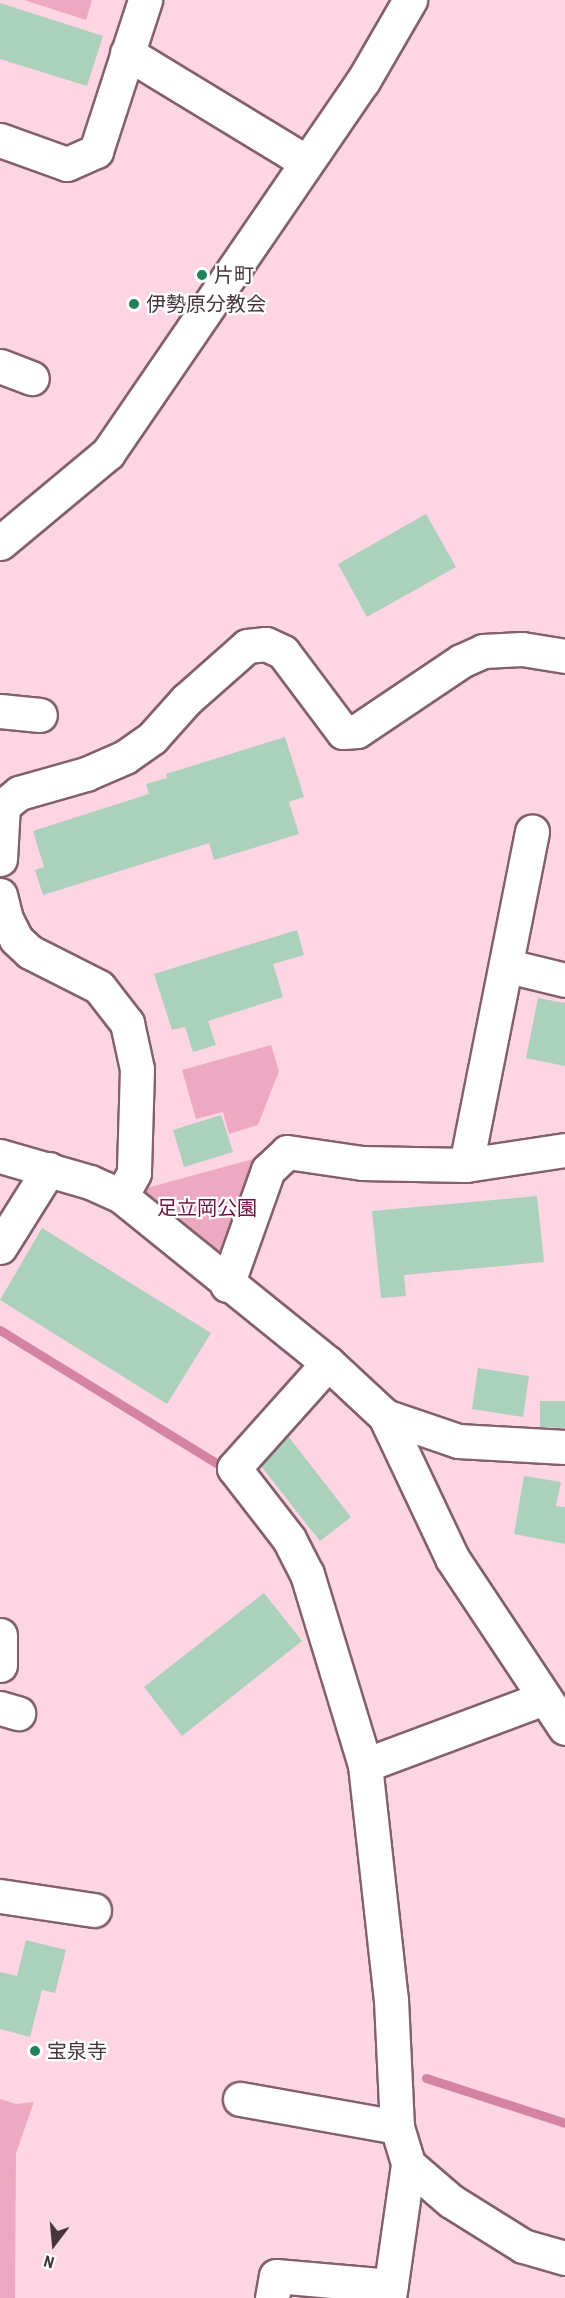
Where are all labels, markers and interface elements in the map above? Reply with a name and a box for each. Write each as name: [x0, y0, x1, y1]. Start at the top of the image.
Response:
place label: 片町: [214, 263, 254, 287]
marker: 片町: [195, 268, 209, 282]
place label: 伊勢原分教会: [146, 292, 266, 316]
marker: 伊勢原分教会: [127, 297, 141, 311]
park label: 足立岡公園: [157, 1196, 257, 1220]
place label: 宝泉寺: [47, 2039, 107, 2063]
marker: 宝泉寺: [28, 2044, 42, 2058]
north arrow: [24, 2214, 84, 2274]
text: N: [42, 2251, 56, 2272]

